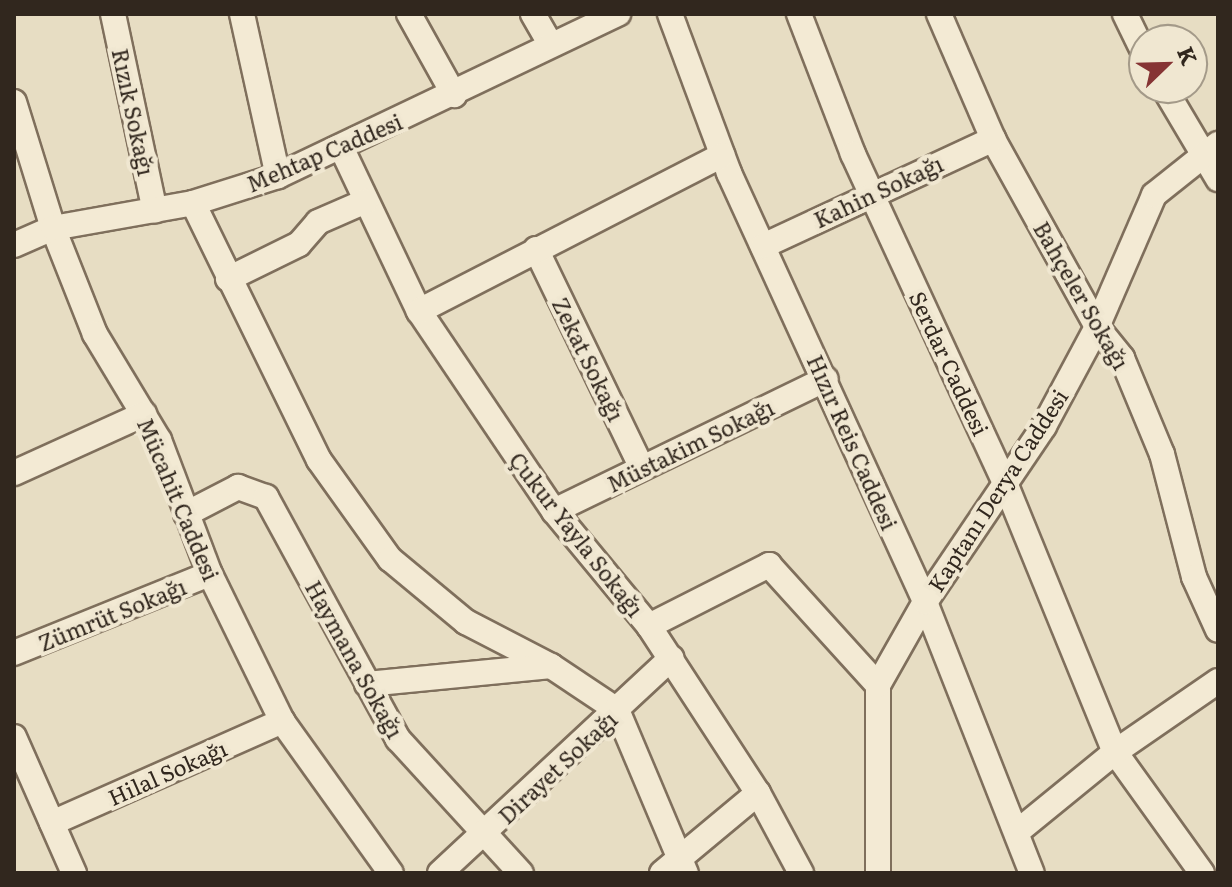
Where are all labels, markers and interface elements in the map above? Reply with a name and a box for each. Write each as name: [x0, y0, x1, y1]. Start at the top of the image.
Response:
north arrow: [1128, 24, 1208, 104]
text: K: [1170, 41, 1207, 70]
street label: Rızık Sokağı: [108, 46, 160, 178]
street label: Mehtap Caddesi: [242, 107, 406, 197]
street label: Kahin Sokağı: [809, 150, 947, 232]
street label: Bahçeler Sokağı: [1029, 216, 1135, 374]
street label: Serdar Caddesi: [905, 287, 995, 439]
street label: Zekat Sokağı: [548, 293, 630, 425]
street label: Hızır Reis Caddesi: [803, 350, 903, 534]
street label: Kaptanı Derya Caddesi: [922, 384, 1072, 596]
street label: Müstakim Sokağı: [602, 393, 778, 497]
street label: Mücahit Caddesi: [133, 414, 225, 584]
street label: Çukur Yayla Sokağı: [505, 447, 649, 621]
street label: Zümrüt Sokağı: [34, 572, 190, 656]
street label: Haymana Sokağı: [301, 576, 409, 742]
street label: Dirayet Sokağı: [492, 705, 622, 829]
street label: Hilal Sokağı: [103, 734, 231, 810]

